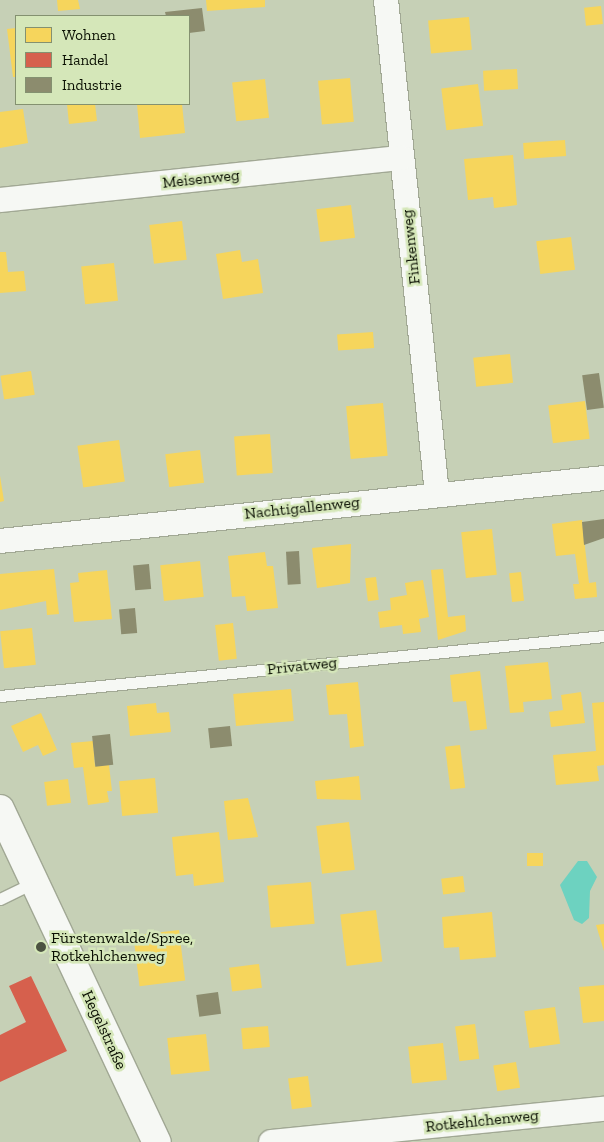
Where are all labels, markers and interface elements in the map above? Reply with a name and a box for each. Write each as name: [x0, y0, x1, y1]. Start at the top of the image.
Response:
legend: [15, 15, 190, 105]
text: Wohnen: [62, 26, 116, 44]
text: Handel: [62, 51, 108, 69]
text: Industrie: [62, 76, 122, 94]
street label: Meisenweg: [161, 165, 241, 193]
street label: Finkenweg: [398, 209, 424, 285]
street label: Nachtigallenweg: [243, 492, 361, 524]
street label: Privatweg: [266, 653, 338, 679]
place label: Fürstenwalde/Spree, Rotkehlchenweg: [51, 928, 193, 966]
marker: Fürstenwalde/Spree, Rotkehlchenweg: [35, 941, 47, 953]
street label: Hegelstraße: [77, 987, 131, 1073]
street label: Rotkehlchenweg: [424, 1106, 540, 1136]

